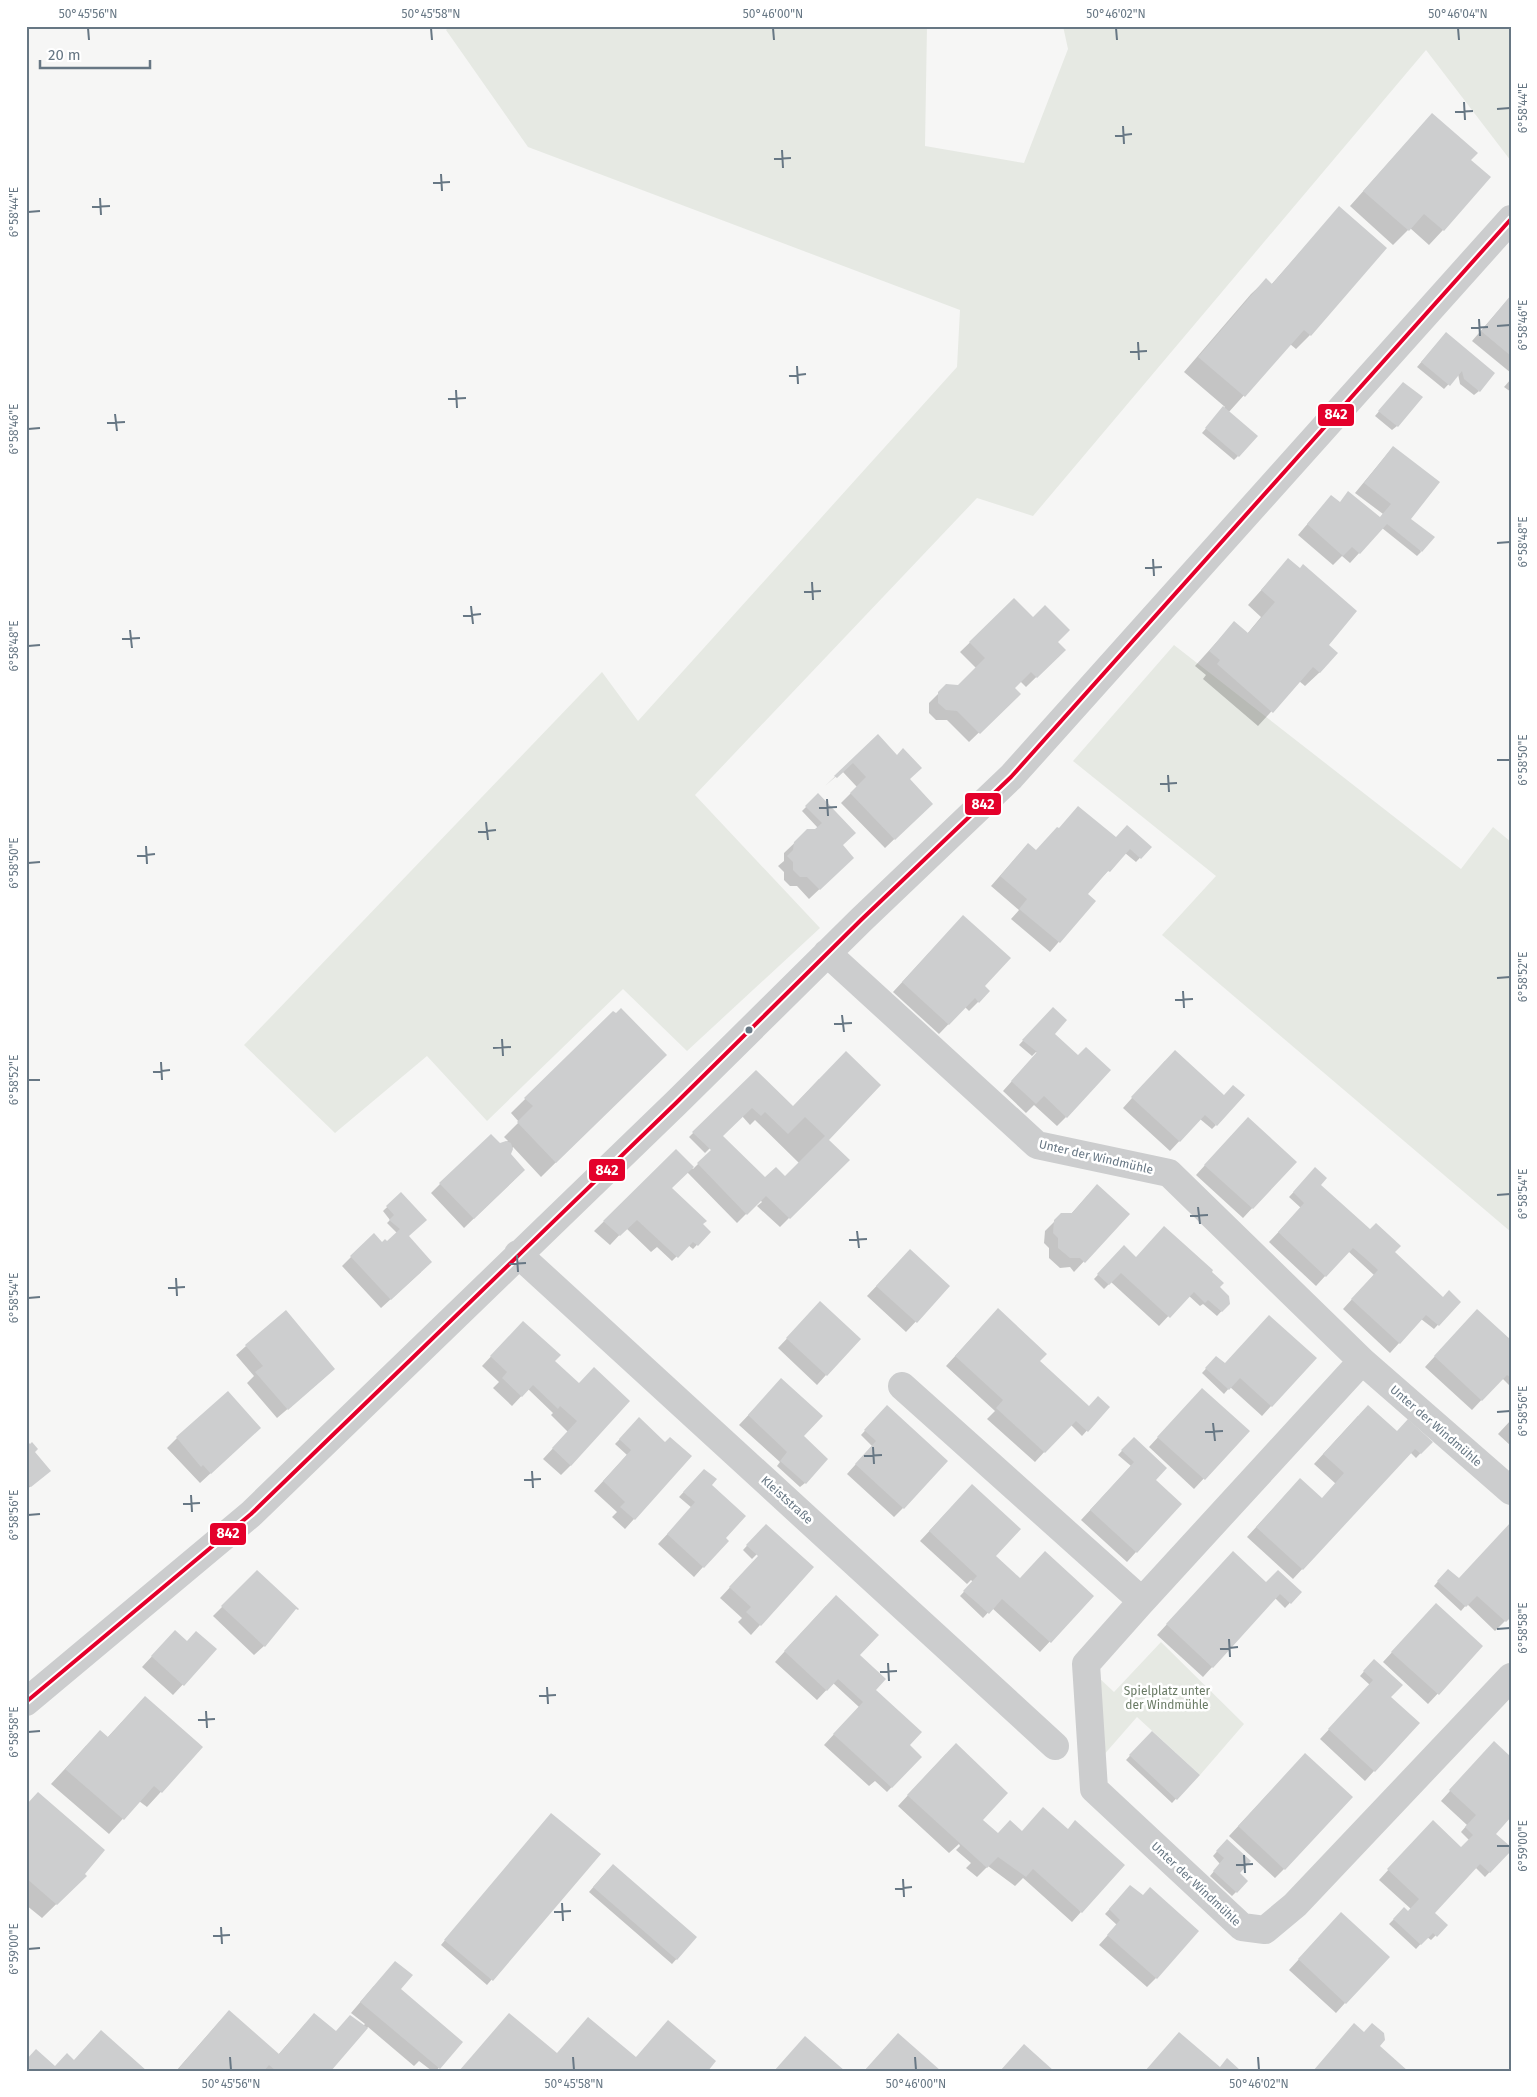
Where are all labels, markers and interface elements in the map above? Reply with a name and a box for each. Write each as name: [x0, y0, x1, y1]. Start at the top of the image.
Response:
text: 50°45'56"N: [59, 7, 117, 21]
text: 50°45'58"N: [402, 7, 460, 21]
text: 50°46'00"N: [743, 7, 803, 21]
text: 50°46'02"N: [1086, 7, 1146, 21]
text: 50°46'04"N: [1428, 7, 1488, 21]
scale bar: [40, 38, 150, 70]
text: 20 m: [48, 46, 81, 64]
text: 6°58'44"E: [1516, 83, 1530, 133]
text: 6°58'44"E: [7, 187, 21, 237]
text: 6°58'46"E: [1516, 300, 1530, 350]
line badge: 842: [1317, 403, 1355, 427]
text: 6°58'46"E: [7, 404, 21, 454]
text: 842: [1324, 406, 1348, 423]
text: 6°58'48"E: [1516, 516, 1530, 568]
text: 6°58'48"E: [7, 620, 21, 672]
text: 6°58'50"E: [1516, 734, 1530, 786]
line badge: 842: [964, 792, 1002, 816]
text: 842: [971, 796, 995, 813]
text: 6°58'50"E: [7, 837, 21, 889]
text: 6°58'52"E: [1516, 952, 1530, 1002]
unlabelled marker: [744, 1025, 754, 1035]
text: 6°58'52"E: [7, 1055, 21, 1105]
street label: Unter der Windmühle: [1038, 1137, 1154, 1177]
line badge: 842: [588, 1158, 626, 1182]
text: 842: [595, 1162, 619, 1179]
text: 6°58'54"E: [1516, 1169, 1530, 1219]
text: 6°58'54"E: [7, 1273, 21, 1323]
street label: Unter der Windmühle: [1387, 1382, 1485, 1470]
text: 6°58'56"E: [1516, 1385, 1530, 1437]
street label: Kleiststraße: [758, 1473, 816, 1527]
text: 6°58'56"E: [7, 1489, 21, 1541]
line badge: 842: [209, 1522, 247, 1546]
text: 842: [216, 1525, 240, 1542]
text: 6°58'58"E: [1516, 1602, 1530, 1654]
park label: Spielplatz unter der Windmühle: [1124, 1684, 1211, 1712]
text: 6°58'58"E: [7, 1706, 21, 1758]
text: 6°59'00"E: [1516, 1820, 1530, 1872]
street label: Unter der Windmühle: [1149, 1839, 1243, 1929]
text: 6°59'00"E: [7, 1923, 21, 1975]
text: 50°45'56"N: [202, 2077, 260, 2091]
text: 50°45'58"N: [545, 2077, 603, 2091]
text: 50°46'00"N: [886, 2077, 946, 2091]
text: 50°46'02"N: [1229, 2077, 1289, 2091]

